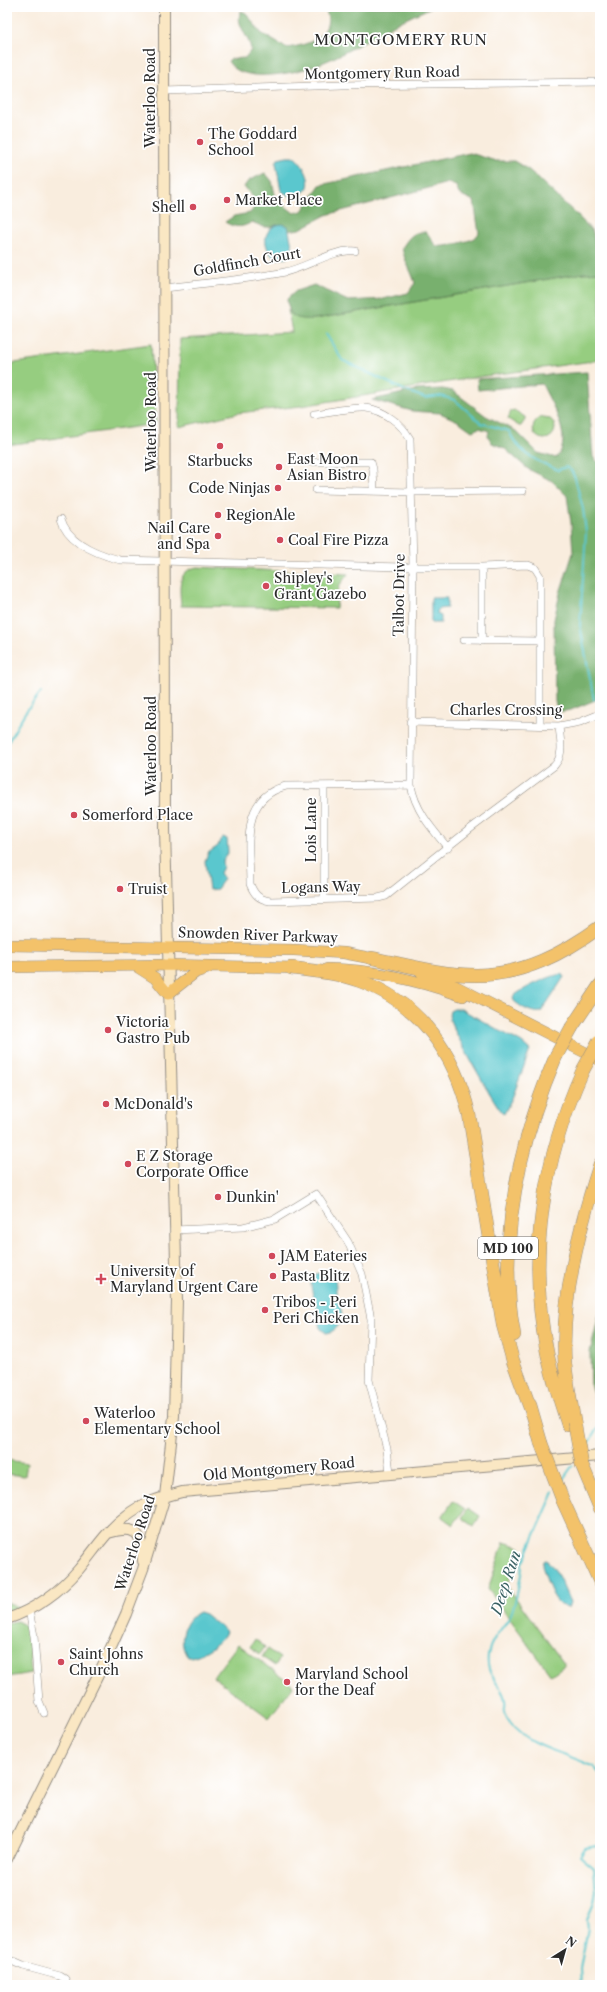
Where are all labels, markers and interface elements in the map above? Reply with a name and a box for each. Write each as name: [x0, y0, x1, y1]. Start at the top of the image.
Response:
district label: MONTGOMERY RUN: [314, 30, 488, 49]
street label: Waterloo Road: [141, 48, 159, 149]
street label: Montgomery Run Road: [304, 63, 461, 83]
place label: The Goddard School: [208, 125, 298, 159]
marker: The Goddard School: [195, 137, 205, 147]
place label: Market Place: [235, 191, 323, 209]
marker: Market Place: [222, 195, 232, 205]
place label: Shell: [152, 198, 185, 216]
marker: Shell: [188, 202, 198, 212]
street label: Goldfinch Court: [192, 244, 302, 280]
street label: Waterloo Road: [142, 372, 160, 473]
marker: Starbucks: [215, 441, 225, 451]
place label: East Moon Asian Bistro: [286, 450, 367, 484]
place label: Starbucks: [187, 452, 253, 470]
marker: East Moon Asian Bistro: [274, 462, 284, 472]
place label: Code Ninjas: [189, 479, 270, 497]
marker: Code Ninjas: [273, 483, 283, 493]
place label: RegionAle: [226, 506, 296, 524]
marker: RegionAle: [213, 510, 223, 520]
place label: Nail Care and Spa: [148, 519, 211, 553]
marker: Nail Care and Spa: [213, 531, 223, 541]
place label: Coal Fire Pizza: [288, 531, 389, 549]
marker: Coal Fire Pizza: [275, 535, 285, 545]
street label: Talbot Drive: [389, 553, 409, 637]
place label: Shipley's Grant Gazebo: [274, 569, 367, 603]
marker: Shipley's Grant Gazebo: [261, 581, 271, 591]
street label: Waterloo Road: [142, 696, 160, 797]
street label: Charles Crossing: [450, 701, 563, 719]
street label: Lois Lane: [302, 797, 320, 863]
place label: Somerford Place: [82, 806, 193, 824]
marker: Somerford Place: [69, 810, 79, 820]
street label: Logans Way: [281, 877, 361, 897]
place label: Truist: [128, 880, 167, 898]
marker: Truist: [115, 884, 125, 894]
street label: Snowden River Parkway: [178, 923, 339, 947]
place label: Victoria Gastro Pub: [115, 1013, 190, 1047]
marker: Victoria Gastro Pub: [103, 1025, 113, 1035]
place label: McDonald's: [114, 1095, 193, 1113]
marker: McDonald's: [101, 1099, 111, 1109]
place label: E Z Storage Corporate Office: [136, 1147, 249, 1181]
marker: E Z Storage Corporate Office: [123, 1159, 133, 1169]
place label: Dunkin': [226, 1188, 279, 1206]
marker: Dunkin': [213, 1192, 223, 1202]
road number: MD 100: [478, 1237, 538, 1259]
place label: JAM Eateries: [278, 1247, 367, 1265]
marker: JAM Eateries: [267, 1251, 277, 1261]
place label: University of Maryland Urgent Care: [110, 1262, 258, 1296]
place label: Pasta Blitz: [281, 1267, 350, 1285]
marker: Pasta Blitz: [268, 1271, 278, 1281]
marker: University of Maryland Urgent Care: [95, 1273, 107, 1285]
place label: Tribos - Peri Peri Chicken: [273, 1293, 359, 1327]
marker: Tribos - Peri Peri Chicken: [260, 1305, 270, 1315]
place label: Waterloo Elementary School: [93, 1404, 220, 1438]
marker: Waterloo Elementary School: [81, 1416, 91, 1426]
street label: Old Montgomery Road: [202, 1453, 356, 1485]
street label: Waterloo Road: [111, 1492, 159, 1594]
water label: Deep Run: [486, 1548, 525, 1618]
place label: Saint Johns Church: [69, 1645, 143, 1679]
marker: Saint Johns Church: [56, 1657, 66, 1667]
place label: Maryland School for the Deaf: [295, 1665, 408, 1699]
marker: Maryland School for the Deaf: [282, 1677, 292, 1687]
north arrow: [545, 1930, 585, 1970]
text: N: [563, 1934, 579, 1951]

